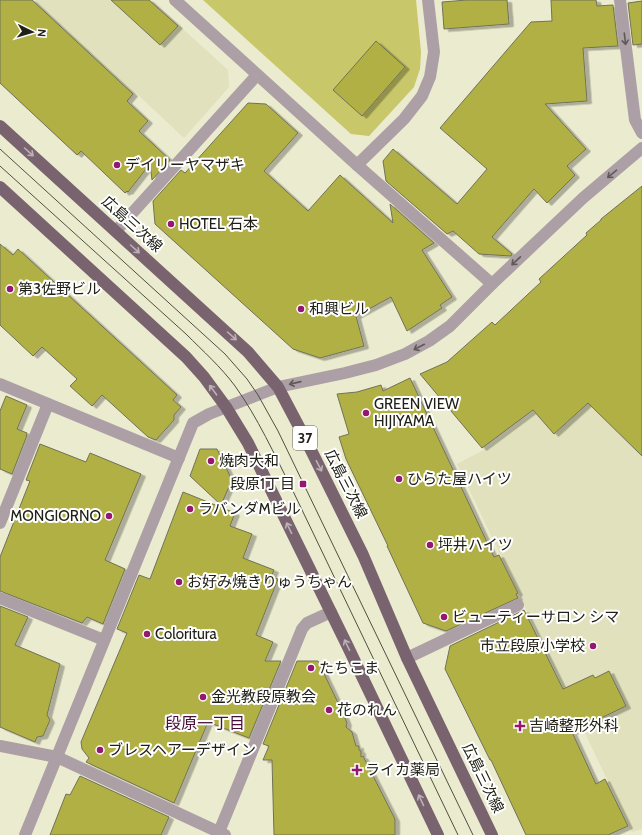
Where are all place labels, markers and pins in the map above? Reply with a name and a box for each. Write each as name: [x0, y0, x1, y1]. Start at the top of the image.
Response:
place label: デイリーヤマザキ: [125, 156, 245, 174]
marker: デイリーヤマザキ: [112, 160, 122, 170]
place label: HOTEL 石本: [179, 215, 258, 233]
marker: HOTEL 石本: [166, 219, 176, 229]
place label: 第3佐野ビル: [18, 280, 101, 298]
marker: 第3佐野ビル: [5, 284, 15, 294]
place label: 和興ビル: [309, 300, 369, 318]
marker: 和興ビル: [296, 304, 306, 314]
place label: GREEN VIEW HIJIYAMA: [374, 395, 460, 430]
marker: GREEN VIEW HIJIYAMA: [361, 408, 371, 418]
place label: 焼肉大和: [219, 452, 279, 470]
marker: 焼肉大和: [206, 456, 216, 466]
place label: ひらた屋ハイツ: [407, 470, 512, 488]
marker: ひらた屋ハイツ: [394, 474, 404, 484]
place label: 段原1丁目: [230, 475, 295, 493]
marker: 段原1丁目: [298, 479, 308, 489]
place label: ラバンダMビル: [198, 500, 301, 518]
marker: ラバンダMビル: [185, 504, 195, 514]
place label: MONGIORNO: [10, 507, 101, 525]
marker: MONGIORNO: [104, 511, 114, 521]
place label: 坪井ハイツ: [438, 536, 513, 554]
marker: 坪井ハイツ: [425, 540, 435, 550]
place label: お好み焼きりゅうちゃん: [187, 573, 352, 591]
marker: お好み焼きりゅうちゃん: [174, 577, 184, 587]
place label: ビューティーサロン シマ: [452, 608, 619, 626]
marker: ビューティーサロン シマ: [439, 612, 449, 622]
place label: Coloritura: [155, 625, 217, 643]
marker: Coloritura: [142, 629, 152, 639]
place label: 市立段原小学校: [480, 637, 585, 655]
marker: 市立段原小学校: [588, 641, 598, 651]
place label: たちこま: [319, 659, 379, 677]
marker: たちこま: [306, 663, 316, 673]
place label: 金光教段原教会: [211, 688, 316, 706]
marker: 金光教段原教会: [198, 692, 208, 702]
place label: 花のれん: [337, 701, 397, 719]
marker: 花のれん: [324, 705, 334, 715]
place label: 吉崎整形外科: [529, 717, 619, 735]
marker: 吉崎整形外科: [514, 720, 526, 732]
place label: ブレスヘアーデザイン: [108, 741, 256, 759]
marker: ブレスヘアーデザイン: [95, 745, 105, 755]
place label: ライカ薬局: [365, 761, 440, 779]
marker: ライカ薬局: [352, 765, 362, 775]

